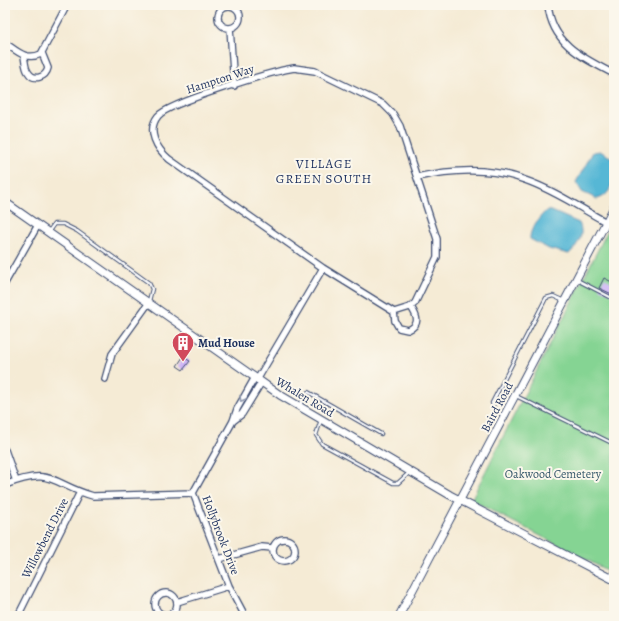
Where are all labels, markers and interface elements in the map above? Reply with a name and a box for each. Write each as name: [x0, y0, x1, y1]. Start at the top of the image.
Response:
street label: Hampton Way: [184, 60, 257, 98]
district label: VILLAGE GREEN SOUTH: [276, 155, 372, 187]
building icon: Mud House: [170, 330, 196, 363]
place label: Mud House: [198, 335, 255, 351]
street label: Whalen Road: [272, 373, 338, 421]
street label: Baird Road: [477, 379, 517, 435]
one-way arrow: [240, 395, 247, 402]
park label: Oakwood Cemetery: [505, 466, 602, 482]
street label: Hollybrook Drive: [199, 493, 243, 577]
street label: Willowbend Drive: [17, 495, 72, 582]

